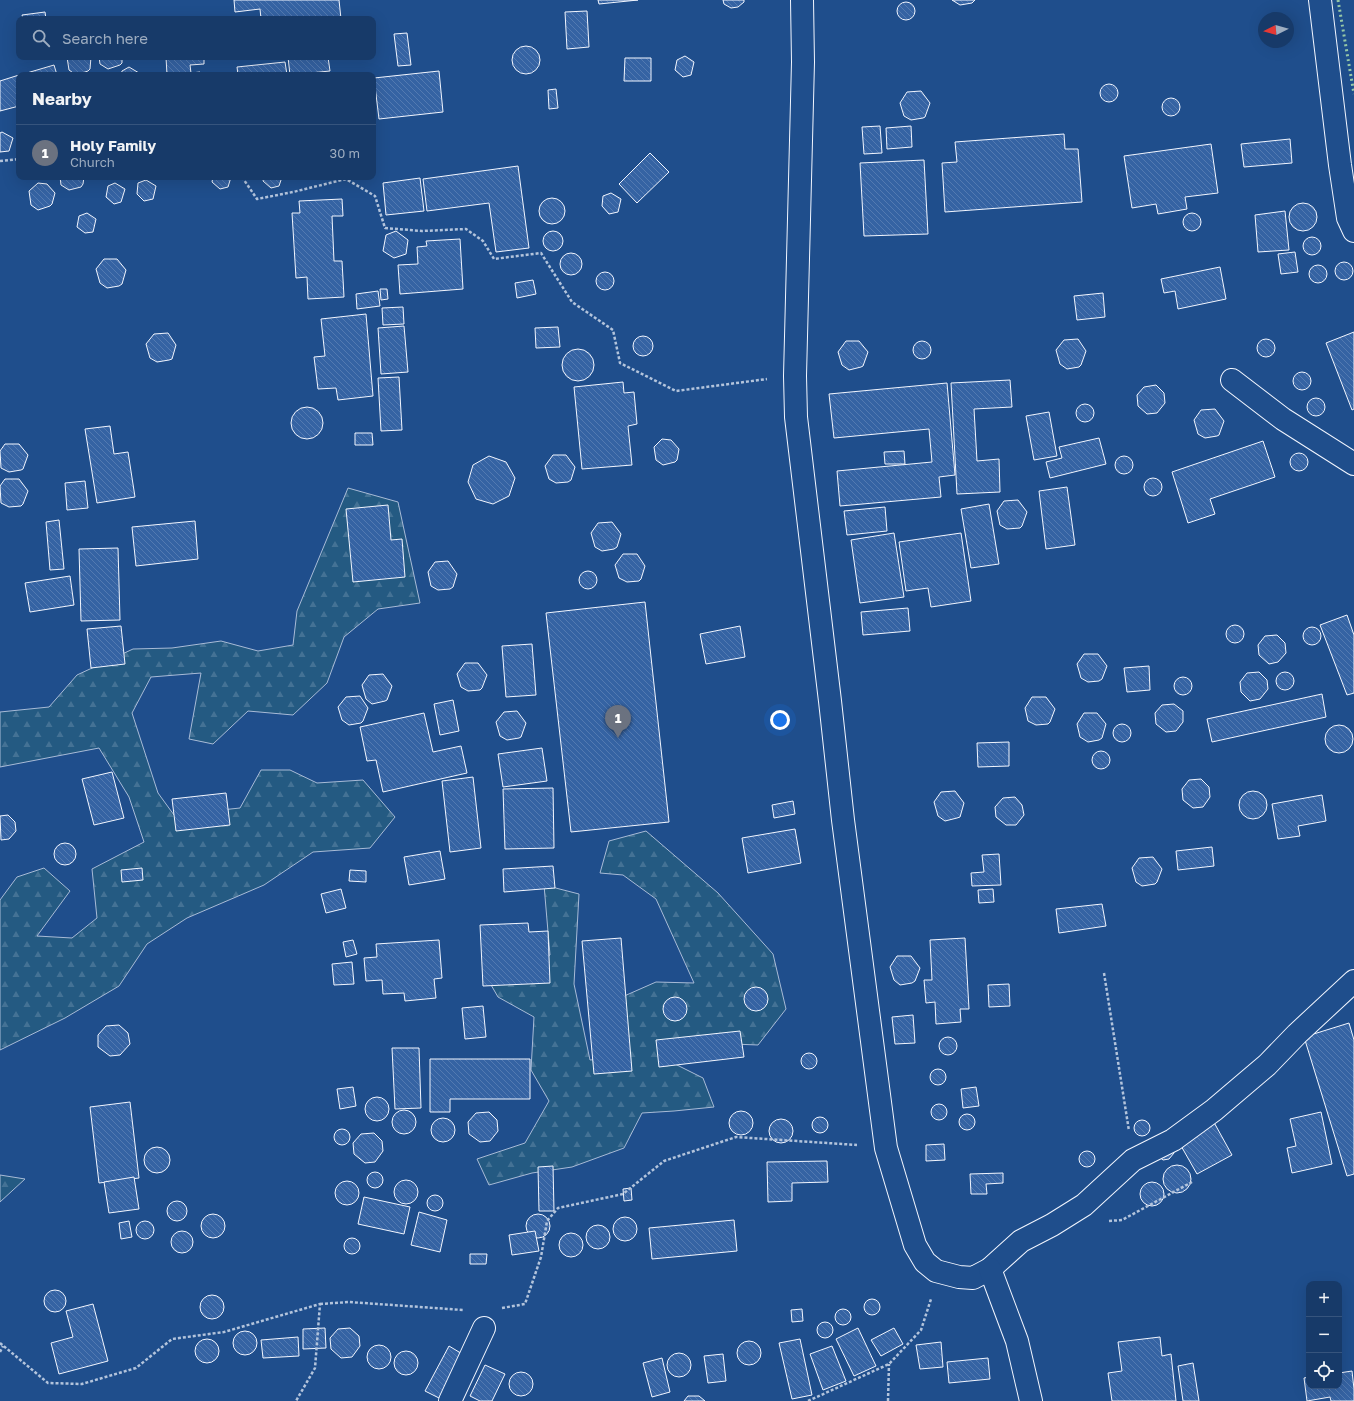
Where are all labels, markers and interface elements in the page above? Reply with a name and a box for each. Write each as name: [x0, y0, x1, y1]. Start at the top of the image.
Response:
north arrow: [1258, 12, 1294, 48]
search box: [16, 16, 376, 60]
icon: search: [30, 27, 52, 49]
text: Search here: [62, 29, 148, 47]
text: Nearby: [32, 88, 92, 109]
text: Holy Family: [70, 136, 156, 154]
text: 1: [42, 145, 48, 161]
text: 30 m: [330, 145, 360, 161]
text: Church: [70, 154, 115, 170]
pin: 1: [605, 705, 631, 738]
your location: [770, 710, 790, 730]
map controls: [1306, 1281, 1342, 1389]
button: +: [1306, 1281, 1342, 1317]
button: −: [1306, 1317, 1342, 1353]
button: locate: [1306, 1353, 1342, 1389]

